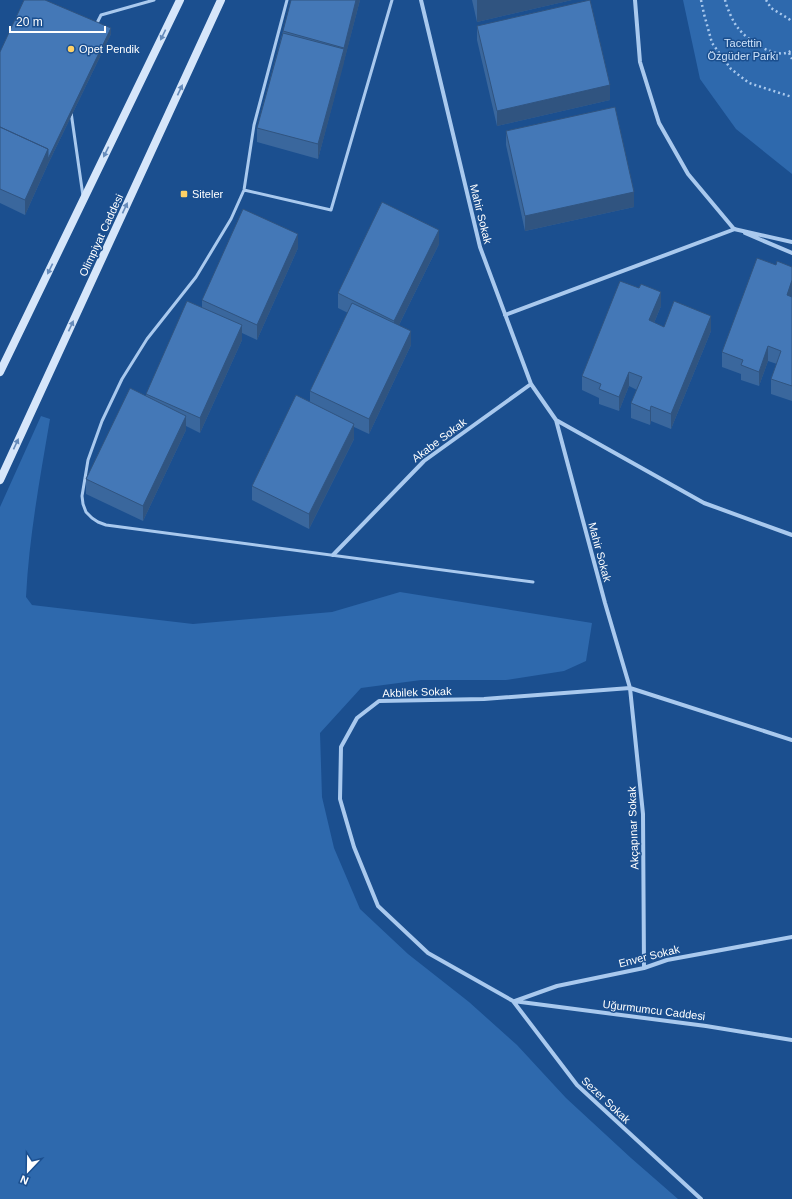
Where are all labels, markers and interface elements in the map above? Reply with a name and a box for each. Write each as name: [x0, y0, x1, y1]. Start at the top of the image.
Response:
scale bar: [10, 8, 105, 34]
text: 20 m: [16, 15, 43, 29]
one-way arrow: [160, 29, 166, 41]
park label: Tacettin Özgüder Parkı: [708, 37, 778, 62]
place label: Opet Pendik: [79, 43, 140, 55]
marker: Opet Pendik: [66, 44, 76, 54]
one-way arrow: [177, 84, 183, 96]
one-way arrow: [103, 147, 109, 158]
street label: Mahir Sokak: [468, 183, 494, 246]
place label: Siteler: [192, 188, 224, 200]
marker: Siteler: [179, 189, 189, 199]
street label: Olimpiyat Caddesi: [77, 192, 125, 278]
one-way arrow: [122, 202, 128, 214]
one-way arrow: [47, 264, 53, 275]
one-way arrow: [68, 320, 74, 332]
street label: Akabe Sokak: [410, 415, 469, 464]
one-way arrow: [13, 438, 19, 450]
street label: Mahir Sokak: [586, 521, 614, 584]
street label: Akbilek Sokak: [382, 685, 452, 699]
street label: Akçapınar Sokak: [626, 786, 640, 870]
street label: Enver Sokak: [617, 943, 681, 969]
street label: Uğurmumcu Caddesi: [602, 998, 706, 1022]
street label: Sezer Sokak: [579, 1074, 633, 1126]
north arrow: [8, 1151, 48, 1191]
text: N: [18, 1173, 30, 1187]

